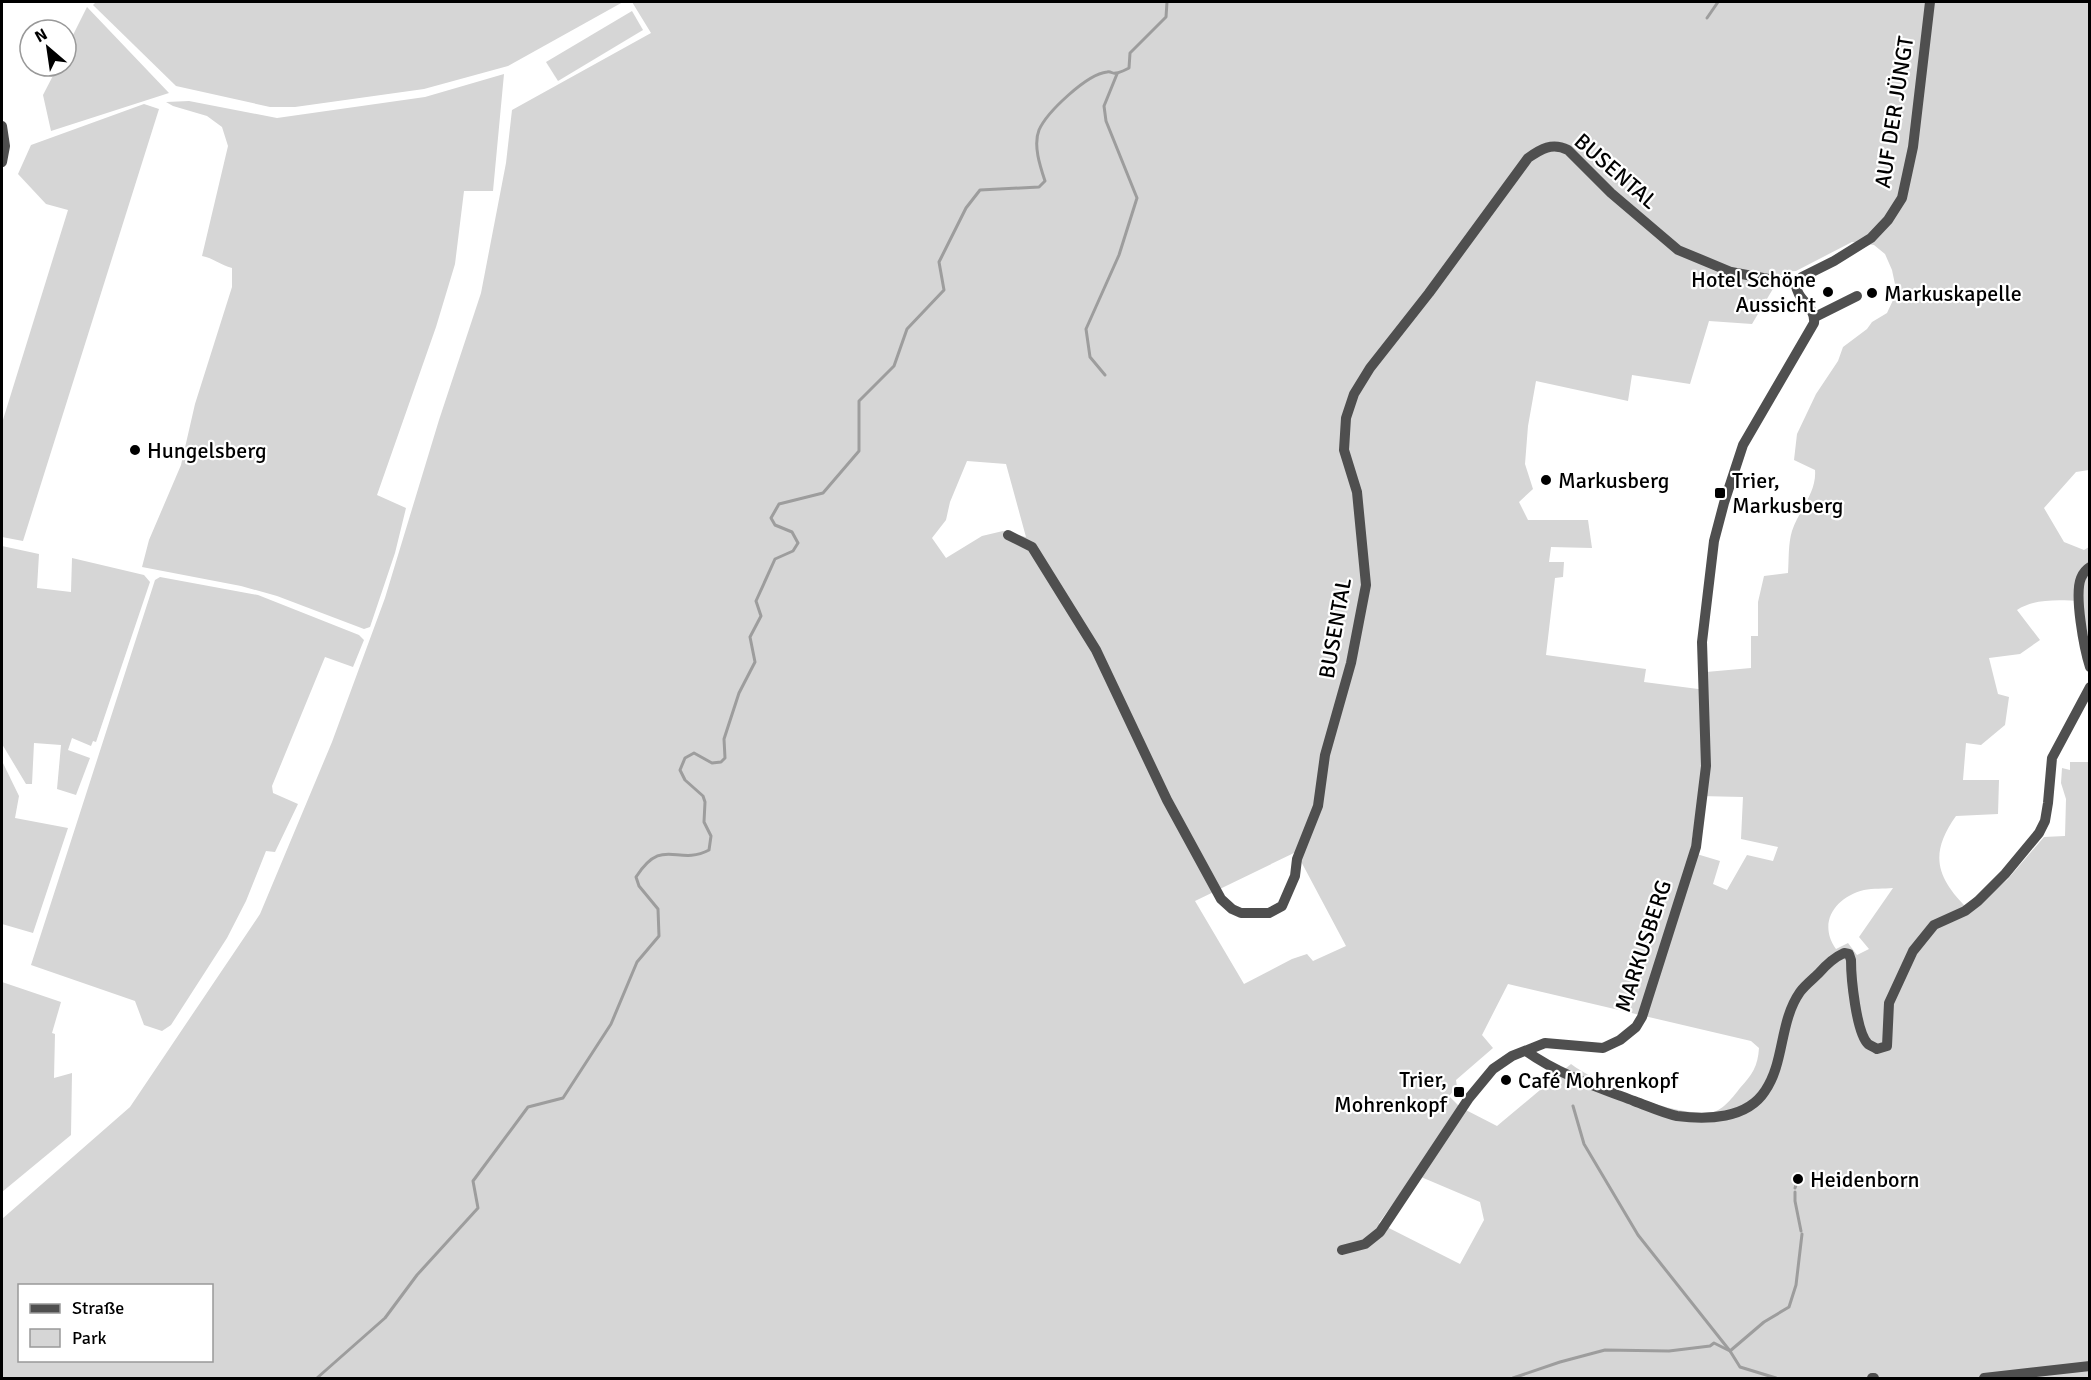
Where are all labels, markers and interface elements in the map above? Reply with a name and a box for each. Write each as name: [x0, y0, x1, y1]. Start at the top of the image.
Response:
north arrow: [18, 18, 78, 78]
text: N: [31, 24, 51, 47]
street label: AUF DER JÜNGT: [1869, 34, 1919, 190]
street label: BUSENTAL: [1569, 127, 1663, 215]
place label: Hotel Schöne Aussicht: [1691, 266, 1816, 318]
place label: Markuskapelle: [1884, 280, 2022, 307]
marker: Hotel Schöne Aussicht: [1821, 285, 1835, 299]
marker: Markuskapelle: [1865, 286, 1879, 300]
place label: Hungelsberg: [147, 437, 267, 464]
marker: Hungelsberg: [128, 443, 142, 457]
place label: Markusberg: [1558, 467, 1669, 494]
place label: Trier, Markusberg: [1732, 467, 1843, 519]
marker: Markusberg: [1539, 473, 1553, 487]
marker: Trier, Markusberg: [1713, 486, 1727, 500]
street label: BUSENTAL: [1313, 576, 1357, 680]
street label: MARKUSBERG: [1609, 877, 1677, 1015]
place label: Trier, Mohrenkopf: [1334, 1066, 1449, 1118]
place label: Café Mohrenkopf: [1518, 1067, 1680, 1094]
marker: Café Mohrenkopf: [1499, 1073, 1513, 1087]
marker: Trier, Mohrenkopf: [1452, 1085, 1466, 1099]
place label: Heidenborn: [1810, 1166, 1920, 1193]
marker: Heidenborn: [1791, 1172, 1805, 1186]
legend: [18, 1284, 213, 1362]
text: Straße: [72, 1297, 124, 1319]
text: Park: [72, 1327, 107, 1349]

